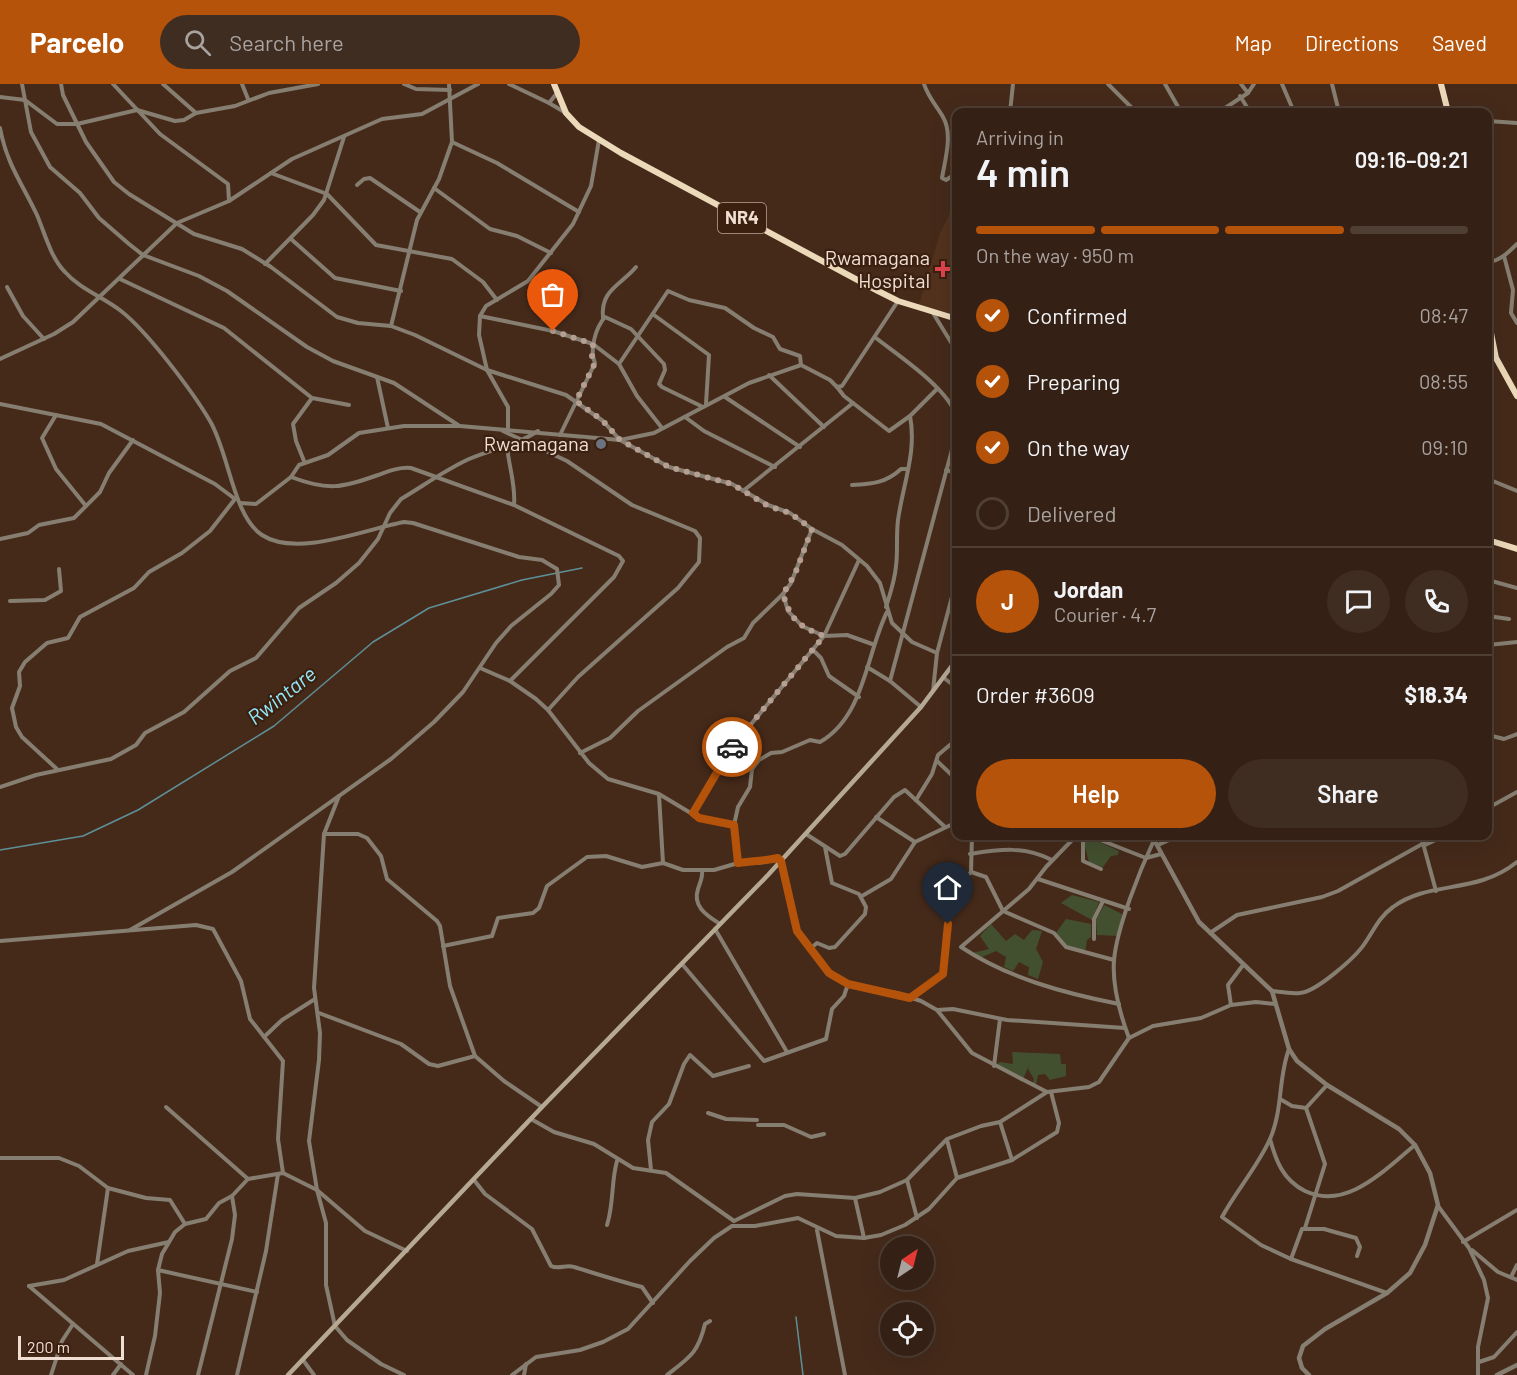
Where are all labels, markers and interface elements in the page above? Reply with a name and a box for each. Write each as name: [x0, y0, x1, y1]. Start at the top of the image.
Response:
search box: [160, 15, 580, 69]
text: Parcelo: [30, 25, 124, 59]
icon: search: [181, 26, 214, 59]
text: Search here: [229, 29, 344, 55]
text: Map: [1235, 30, 1272, 55]
text: Directions: [1305, 30, 1399, 55]
text: Saved: [1432, 30, 1487, 55]
text: Arriving in: [976, 125, 1064, 149]
text: 09:16–09:21: [1355, 146, 1468, 172]
text: 4 min: [976, 148, 1070, 195]
road number: NR4: [718, 203, 766, 233]
text: On the way · 950 m: [976, 243, 1134, 267]
place label: Rwamagana Hospital: [825, 245, 930, 292]
marker: Rwamagana Hospital: [934, 260, 952, 278]
pin: [527, 269, 578, 331]
icon: bag: [536, 278, 569, 311]
icon: check: [976, 299, 1009, 332]
text: Confirmed: [1027, 302, 1127, 328]
text: 08:47: [1420, 303, 1468, 327]
icon: check: [976, 365, 1009, 398]
text: Preparing: [1027, 368, 1120, 394]
text: 08:55: [1419, 369, 1468, 393]
place label: Rwamagana: [484, 431, 589, 455]
icon: check: [976, 431, 1009, 464]
text: On the way: [1027, 434, 1130, 460]
text: 09:10: [1421, 435, 1468, 459]
marker: Rwamagana: [594, 437, 608, 451]
text: Delivered: [1027, 500, 1116, 526]
button: chat: [1327, 570, 1390, 633]
button: phone: [1405, 570, 1468, 633]
text: Jordan: [1054, 576, 1123, 602]
text: J: [1001, 588, 1014, 614]
text: Courier · 4.7: [1054, 602, 1156, 626]
water label: Rwintare: [242, 660, 320, 729]
text: Order #3609: [976, 681, 1095, 707]
text: $18.34: [1405, 681, 1468, 707]
courier: [702, 717, 762, 777]
icon: car: [716, 731, 749, 764]
button: Help: [976, 759, 1216, 828]
button: Share: [1228, 759, 1468, 828]
pin: [922, 862, 973, 924]
icon: home: [931, 871, 964, 904]
north arrow: [880, 1236, 934, 1290]
map controls: [880, 1236, 934, 1356]
button: locate: [880, 1302, 934, 1356]
scale bar: [18, 1333, 124, 1360]
text: 200 m: [27, 1337, 70, 1356]

